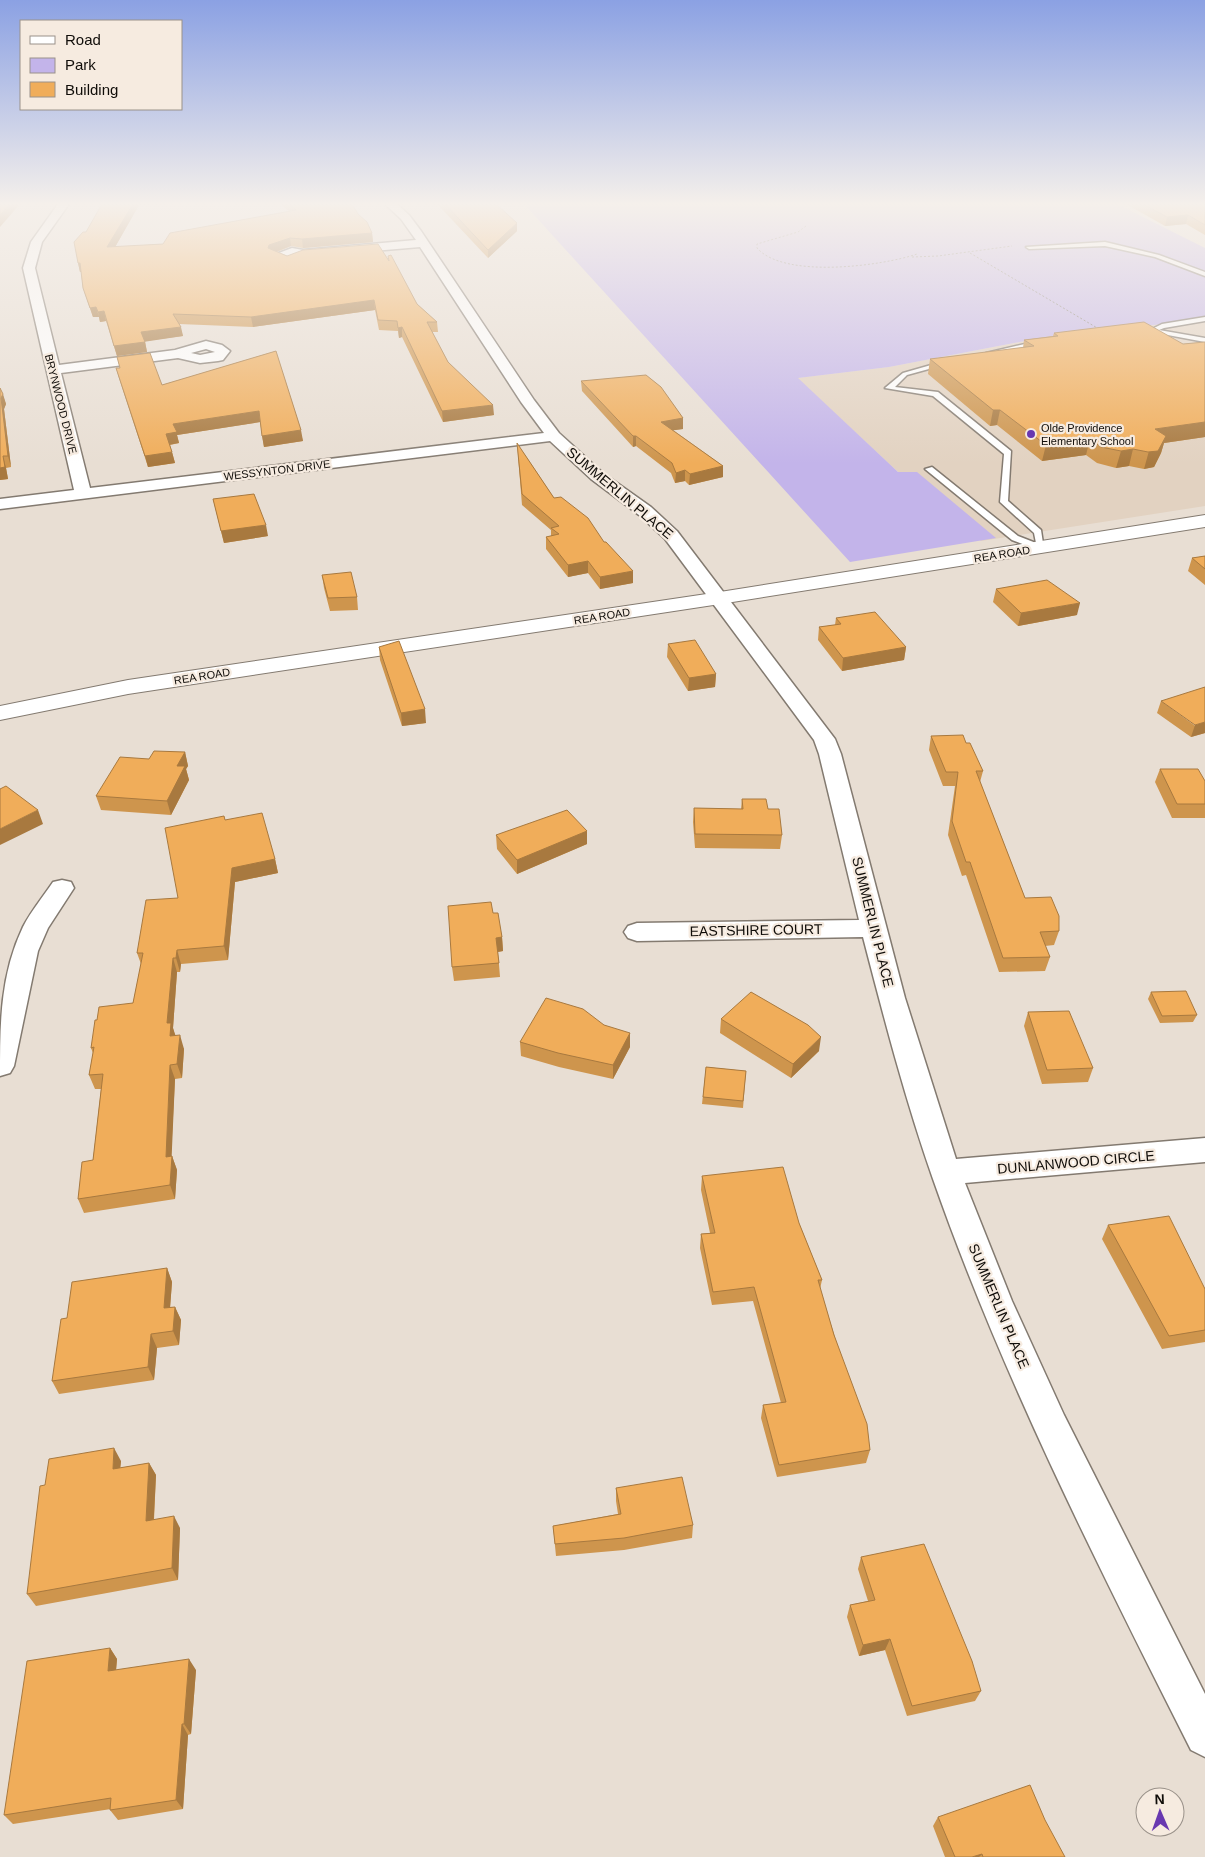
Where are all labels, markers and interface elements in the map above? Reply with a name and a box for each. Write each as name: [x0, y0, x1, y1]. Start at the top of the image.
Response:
legend: [20, 20, 182, 110]
text: Road: [65, 31, 101, 48]
text: Park: [65, 56, 96, 73]
text: Building: [65, 81, 118, 98]
street label: BRYNWOOD DRIVE: [43, 353, 79, 455]
place label: Olde Providence Elementary School: [1041, 422, 1133, 447]
marker: Olde Providence Elementary School: [1025, 428, 1037, 440]
street label: SUMMERLIN PLACE: [564, 444, 676, 542]
street label: WESSYNTON DRIVE: [223, 458, 331, 482]
street label: REA ROAD: [973, 544, 1031, 564]
street label: REA ROAD: [573, 606, 631, 626]
street label: REA ROAD: [173, 666, 231, 686]
street label: SUMMERLIN PLACE: [849, 855, 897, 989]
street label: EASTSHIRE COURT: [689, 921, 823, 939]
street label: DUNLANWOOD CIRCLE: [997, 1147, 1155, 1177]
street label: SUMMERLIN PLACE: [965, 1241, 1033, 1371]
north arrow: [1135, 1787, 1185, 1837]
text: N: [1154, 1791, 1165, 1807]

